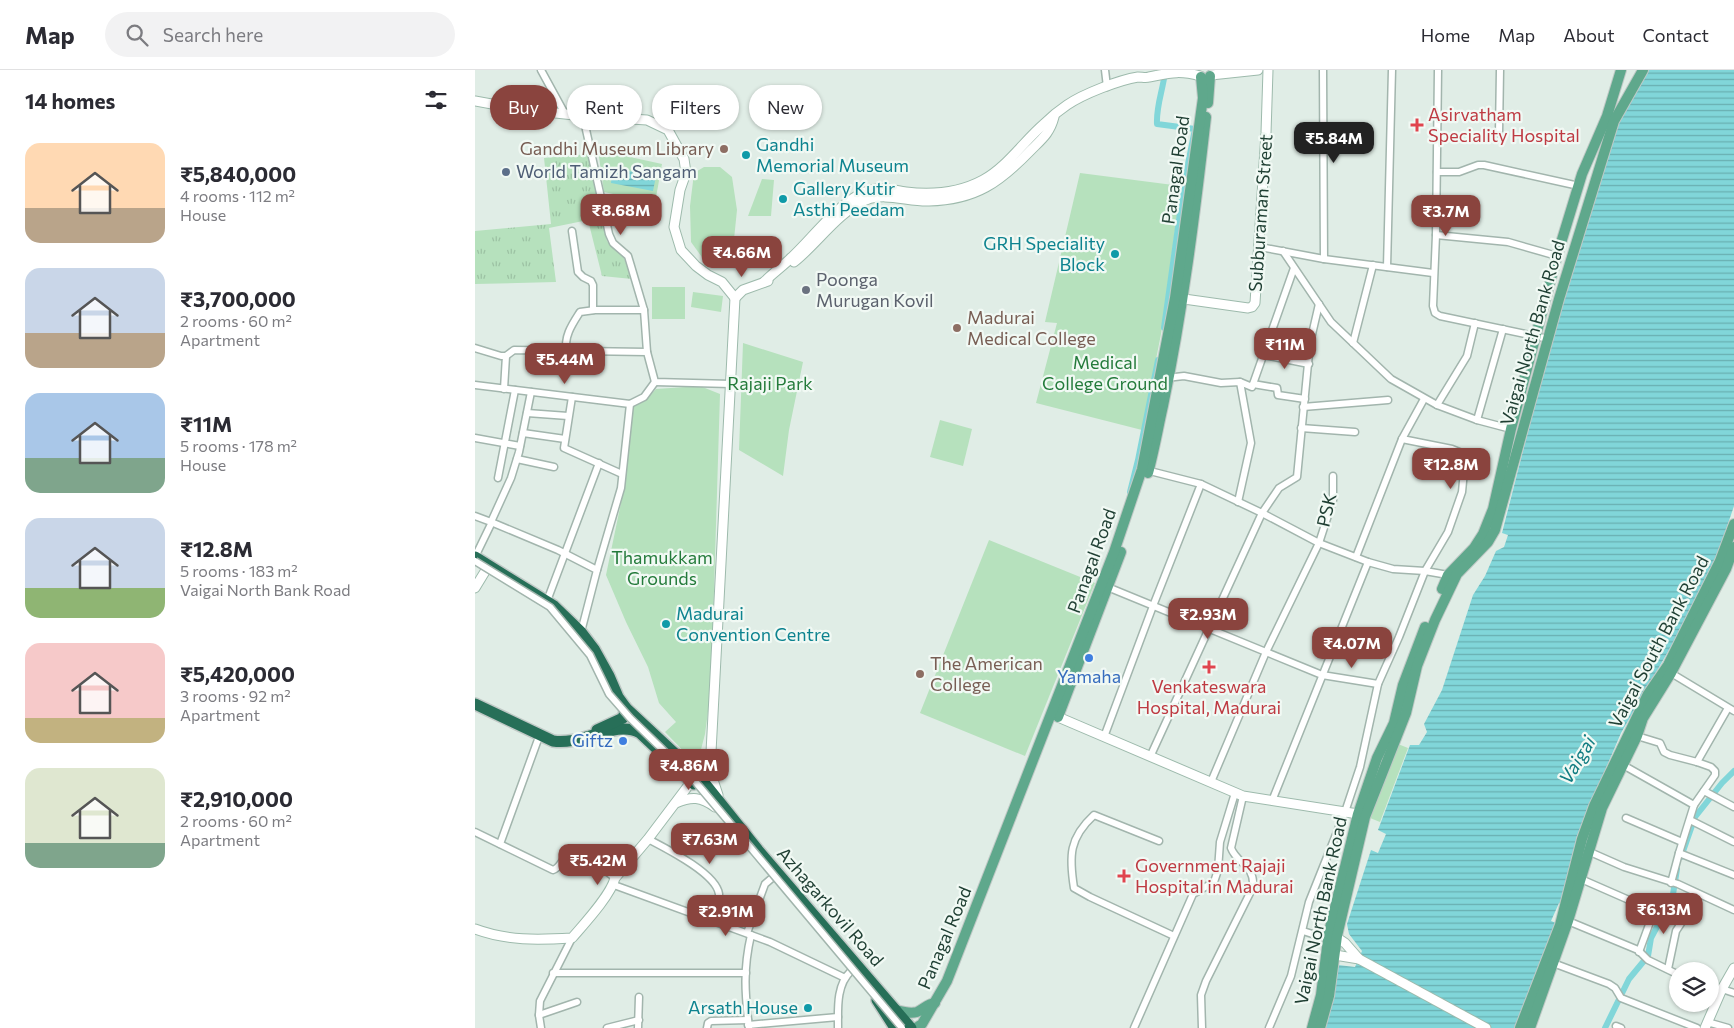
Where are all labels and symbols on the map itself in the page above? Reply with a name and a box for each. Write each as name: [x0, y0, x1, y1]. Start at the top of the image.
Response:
place label: Asirvatham Speciality Hospital: [1428, 103, 1580, 146]
street label: Panagal Road: [1156, 114, 1194, 226]
marker: Asirvatham Speciality Hospital: [1410, 118, 1424, 132]
pin: ₹5.84M: [1293, 122, 1375, 164]
place label: Gandhi Memorial Museum: [756, 133, 909, 176]
street label: Subburaman Street: [1244, 133, 1276, 293]
place label: Gandhi Museum Library: [520, 137, 714, 159]
marker: Gandhi Museum Library: [718, 143, 730, 155]
marker: Gandhi Memorial Museum: [740, 149, 752, 161]
place label: World Tamizh Sangam: [516, 160, 697, 182]
marker: World Tamizh Sangam: [500, 166, 512, 178]
place label: Gallery Kutir Asthi Peedam: [793, 177, 905, 220]
marker: Gallery Kutir Asthi Peedam: [777, 193, 789, 205]
pin: ₹8.68M: [580, 194, 662, 236]
pin: ₹3.7M: [1411, 194, 1481, 237]
place label: GRH Speciality Block: [983, 232, 1105, 275]
pin: ₹4.66M: [701, 236, 783, 278]
street label: Vaigai North Bank Road: [1495, 238, 1569, 428]
marker: GRH Speciality Block: [1109, 248, 1121, 260]
place label: Poonga Murugan Kovil: [816, 268, 934, 311]
marker: Poonga Murugan Kovil: [800, 284, 812, 296]
place label: Madurai Medical College: [967, 306, 1096, 349]
marker: Madurai Medical College: [951, 322, 963, 334]
pin: ₹11M: [1255, 328, 1315, 370]
pin: ₹5.44M: [524, 342, 606, 385]
park label: Medical College Ground: [1042, 351, 1168, 394]
park label: Rajaji Park: [727, 372, 813, 394]
pin: ₹12.8M: [1410, 448, 1492, 490]
street label: PSK: [1311, 491, 1341, 529]
street label: Panagal Road: [1062, 505, 1120, 616]
park label: Thamukkam Grounds: [611, 546, 713, 589]
street label: Vaigai South Bank Road: [1603, 552, 1713, 731]
pin: ₹2.93M: [1167, 598, 1249, 640]
place label: Madurai Convention Centre: [676, 602, 830, 645]
marker: Madurai Convention Centre: [660, 618, 672, 630]
pin: ₹4.07M: [1311, 626, 1393, 669]
place label: The American College: [930, 652, 1043, 695]
marker: Yamaha: [1083, 652, 1095, 664]
marker: Venkateswara Hospital, Madurai: [1202, 660, 1216, 674]
place label: Yamaha: [1057, 665, 1121, 687]
marker: The American College: [914, 668, 926, 680]
place label: Venkateswara Hospital, Madurai: [1137, 675, 1281, 718]
place label: Giftz: [572, 729, 613, 751]
water label: Vaigai: [1553, 731, 1600, 788]
marker: Giftz: [617, 735, 629, 747]
pin: ₹4.86M: [648, 748, 730, 791]
street label: Vaigai North Bank Road: [1289, 815, 1351, 1007]
pin: ₹7.63M: [669, 822, 751, 865]
street label: Azhagarkovil Road: [773, 842, 889, 971]
pin: ₹5.42M: [557, 844, 639, 886]
place label: Government Rajaji Hospital in Madurai: [1135, 854, 1294, 897]
marker: Government Rajaji Hospital in Madurai: [1117, 869, 1131, 883]
street label: Panagal Road: [913, 883, 976, 992]
pin: ₹6.13M: [1623, 892, 1705, 935]
pin: ₹2.91M: [685, 894, 767, 937]
place label: Arsath House: [688, 996, 798, 1018]
marker: Arsath House: [802, 1002, 814, 1014]

